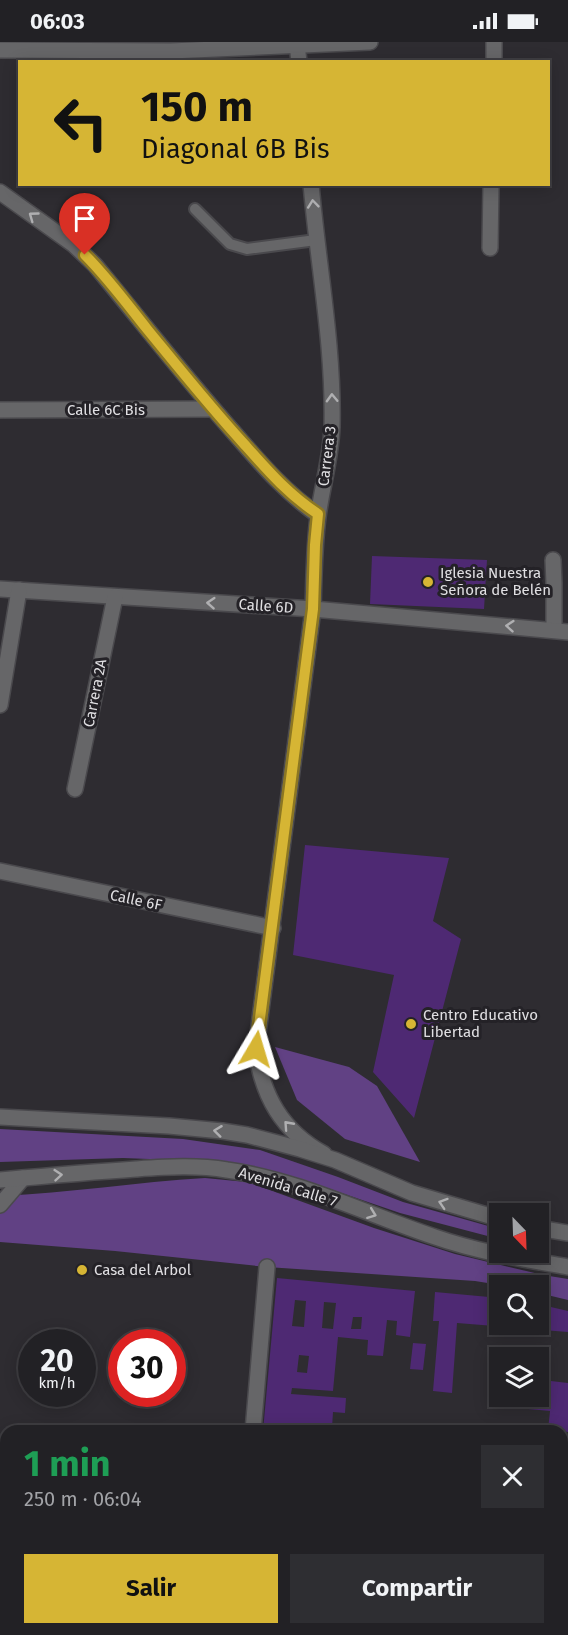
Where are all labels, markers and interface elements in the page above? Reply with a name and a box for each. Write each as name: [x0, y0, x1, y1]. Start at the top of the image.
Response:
text: 06:03: [30, 8, 85, 35]
text: 150 m: [141, 82, 253, 132]
icon: left: [42, 84, 120, 162]
text: Diagonal 6B Bis: [141, 133, 330, 165]
pin: [59, 193, 110, 255]
one-way arrow: [307, 199, 319, 208]
icon: arrive: [68, 202, 101, 235]
one-way arrow: [28, 212, 39, 223]
one-way arrow: [325, 393, 338, 402]
street label: Calle 6C Bis: [67, 401, 145, 419]
street label: Carrera 3: [314, 425, 340, 487]
place label: Iglesia Nuestra Señora de Belén: [440, 564, 551, 599]
marker: Iglesia Nuestra Señora de Belén: [421, 575, 435, 589]
street label: Calle 6D: [238, 595, 294, 617]
one-way arrow: [206, 596, 215, 609]
one-way arrow: [505, 620, 514, 633]
street label: Carrera 2A: [80, 657, 111, 729]
street label: Calle 6F: [108, 886, 164, 914]
place label: Centro Educativo Libertad: [423, 1006, 538, 1041]
position arrow: [224, 1017, 288, 1081]
marker: Centro Educativo Libertad: [404, 1017, 418, 1031]
one-way arrow: [284, 1122, 295, 1132]
one-way arrow: [214, 1125, 223, 1137]
street label: Avenida Calle 7: [237, 1163, 340, 1211]
one-way arrow: [54, 1169, 63, 1182]
one-way arrow: [438, 1198, 449, 1210]
north arrow: [489, 1203, 549, 1263]
map controls: [489, 1203, 549, 1407]
one-way arrow: [366, 1207, 377, 1220]
place label: Casa del Arbol: [94, 1261, 192, 1279]
marker: Casa del Arbol: [75, 1263, 89, 1277]
button: search: [489, 1275, 549, 1335]
speed limit sign: 30: [108, 1329, 186, 1407]
text: 20: [40, 1343, 74, 1379]
button: layers: [489, 1347, 549, 1407]
text: km/h: [38, 1374, 76, 1392]
text: 1 min: [24, 1442, 111, 1486]
button: close: [481, 1445, 544, 1508]
text: 250 m · 06:04: [24, 1487, 141, 1511]
button: Salir: [24, 1554, 278, 1623]
button: Compartir: [290, 1554, 544, 1623]

